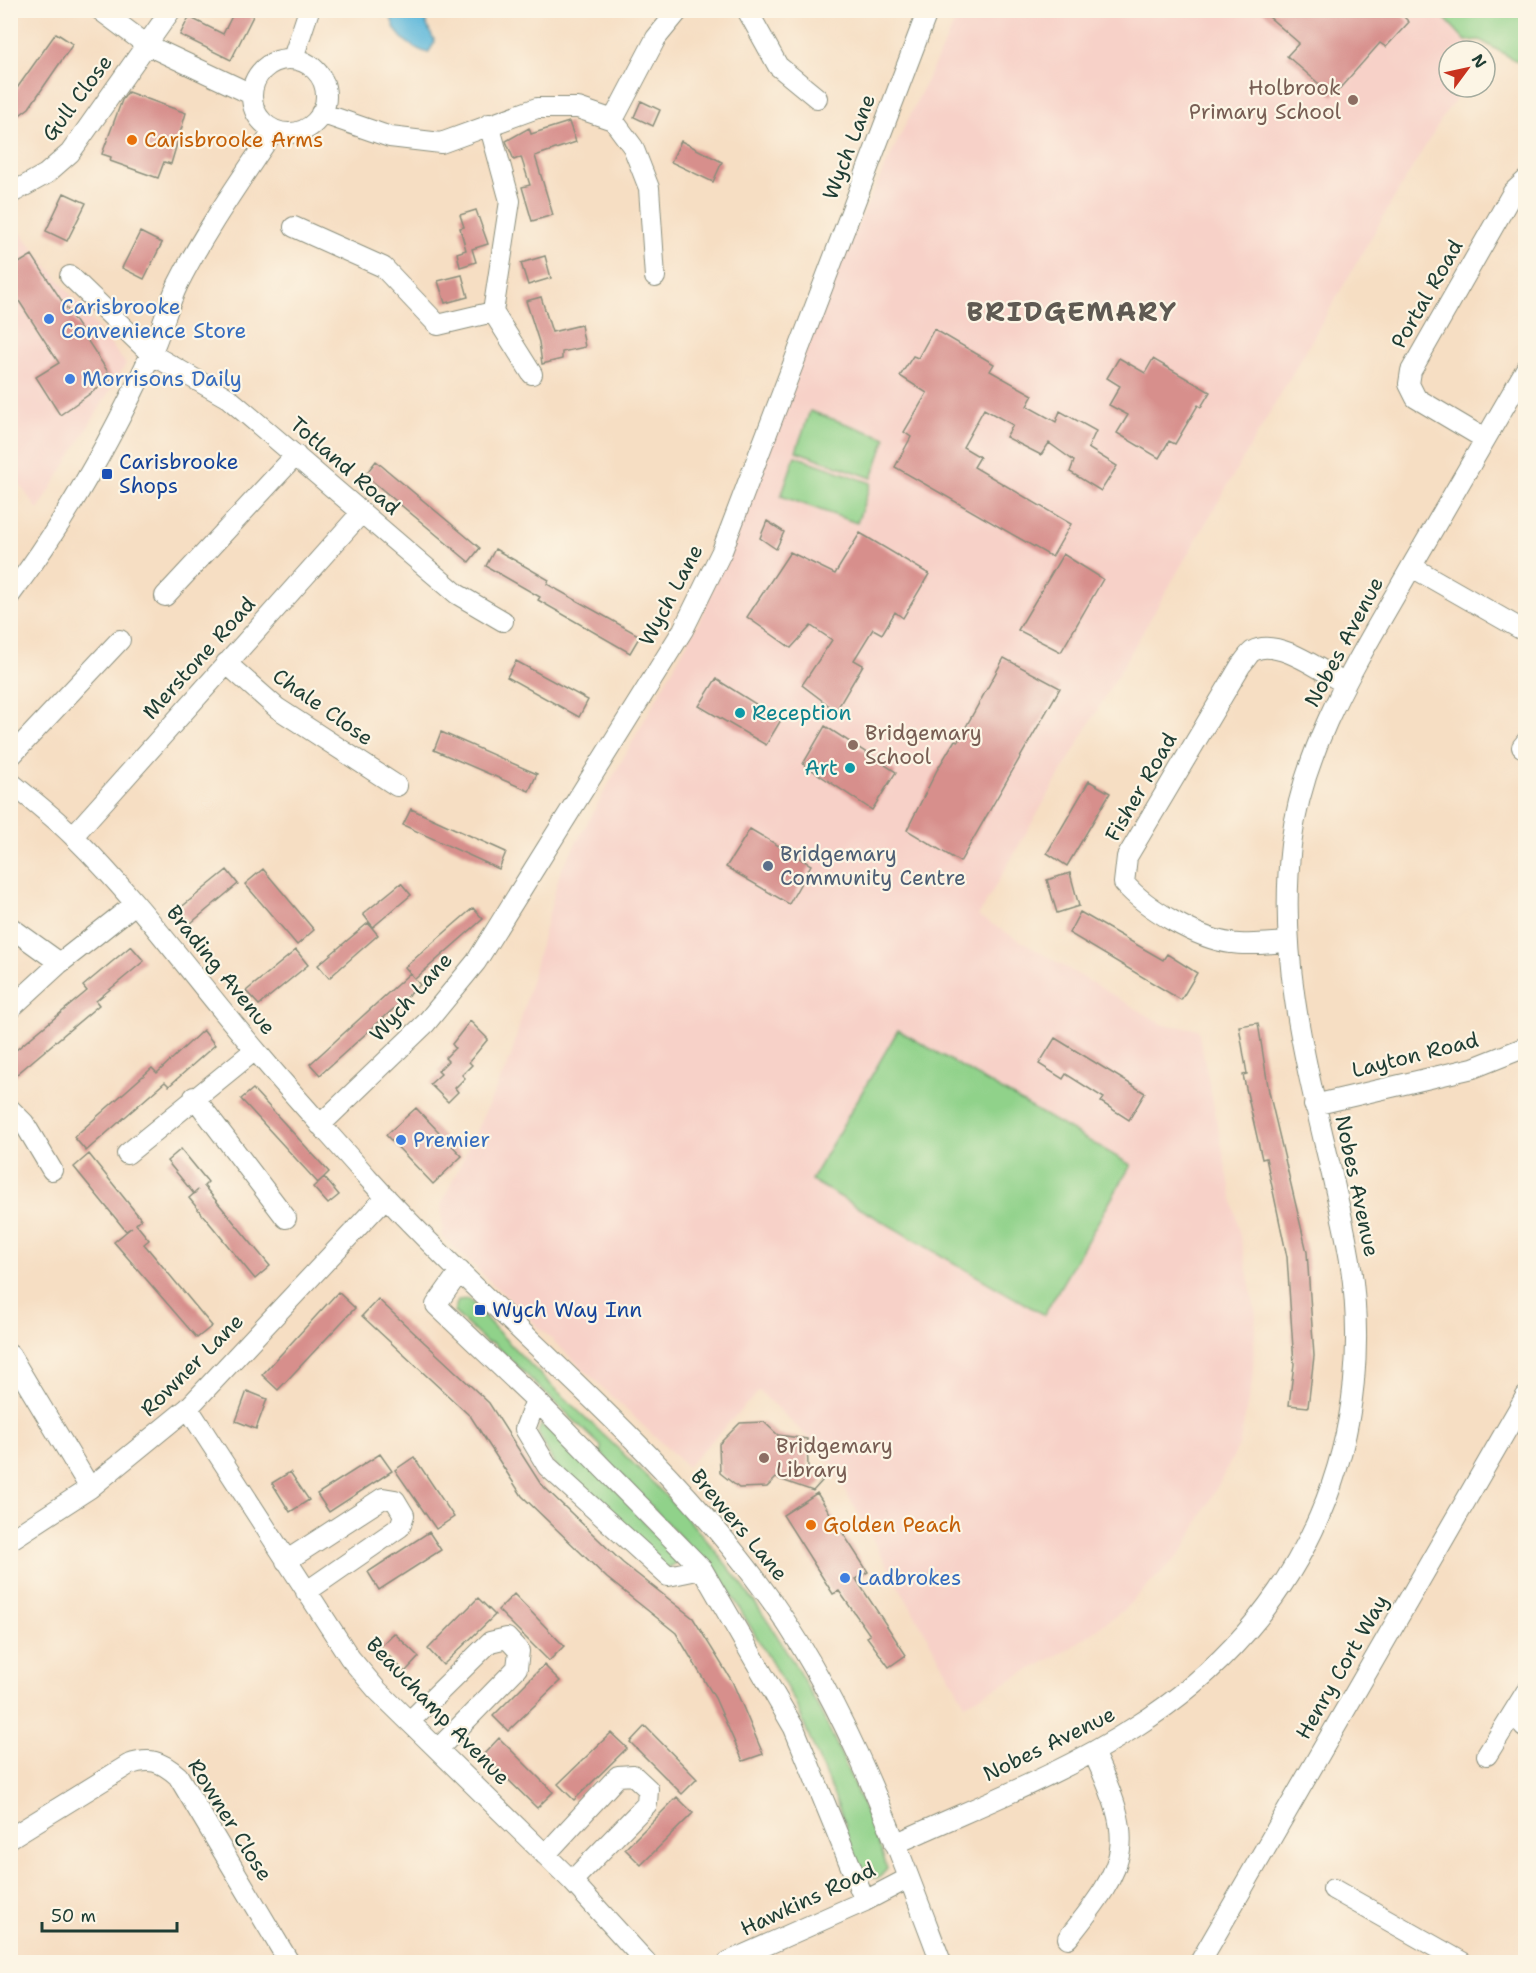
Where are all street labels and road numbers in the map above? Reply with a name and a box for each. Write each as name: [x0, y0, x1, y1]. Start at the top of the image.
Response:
street label: Gull Close: [35, 49, 119, 147]
street label: Wych Lane: [816, 90, 882, 204]
street label: Portal Road: [1385, 235, 1469, 353]
street label: Totland Road: [284, 410, 406, 522]
street label: Wych Lane: [633, 539, 709, 651]
street label: Nobes Avenue: [1298, 572, 1390, 712]
street label: Merstone Road: [136, 591, 262, 725]
street label: Chale Close: [267, 662, 379, 752]
street label: Fisher Road: [1099, 727, 1183, 847]
street label: Brading Avenue: [160, 899, 282, 1041]
street label: Wych Lane: [363, 946, 459, 1048]
street label: Layton Road: [1349, 1026, 1481, 1084]
street label: Nobes Avenue: [1328, 1113, 1386, 1259]
street label: Rowner Lane: [134, 1307, 250, 1423]
street label: Brewers Lane: [684, 1463, 794, 1587]
street label: Henry Cort Way: [1289, 1590, 1395, 1744]
street label: Beauchamp Avenue: [360, 1631, 516, 1791]
street label: Nobes Avenue: [978, 1700, 1120, 1788]
street label: Rowner Close: [181, 1754, 279, 1886]
street label: Hawkins Road: [736, 1855, 880, 1943]

